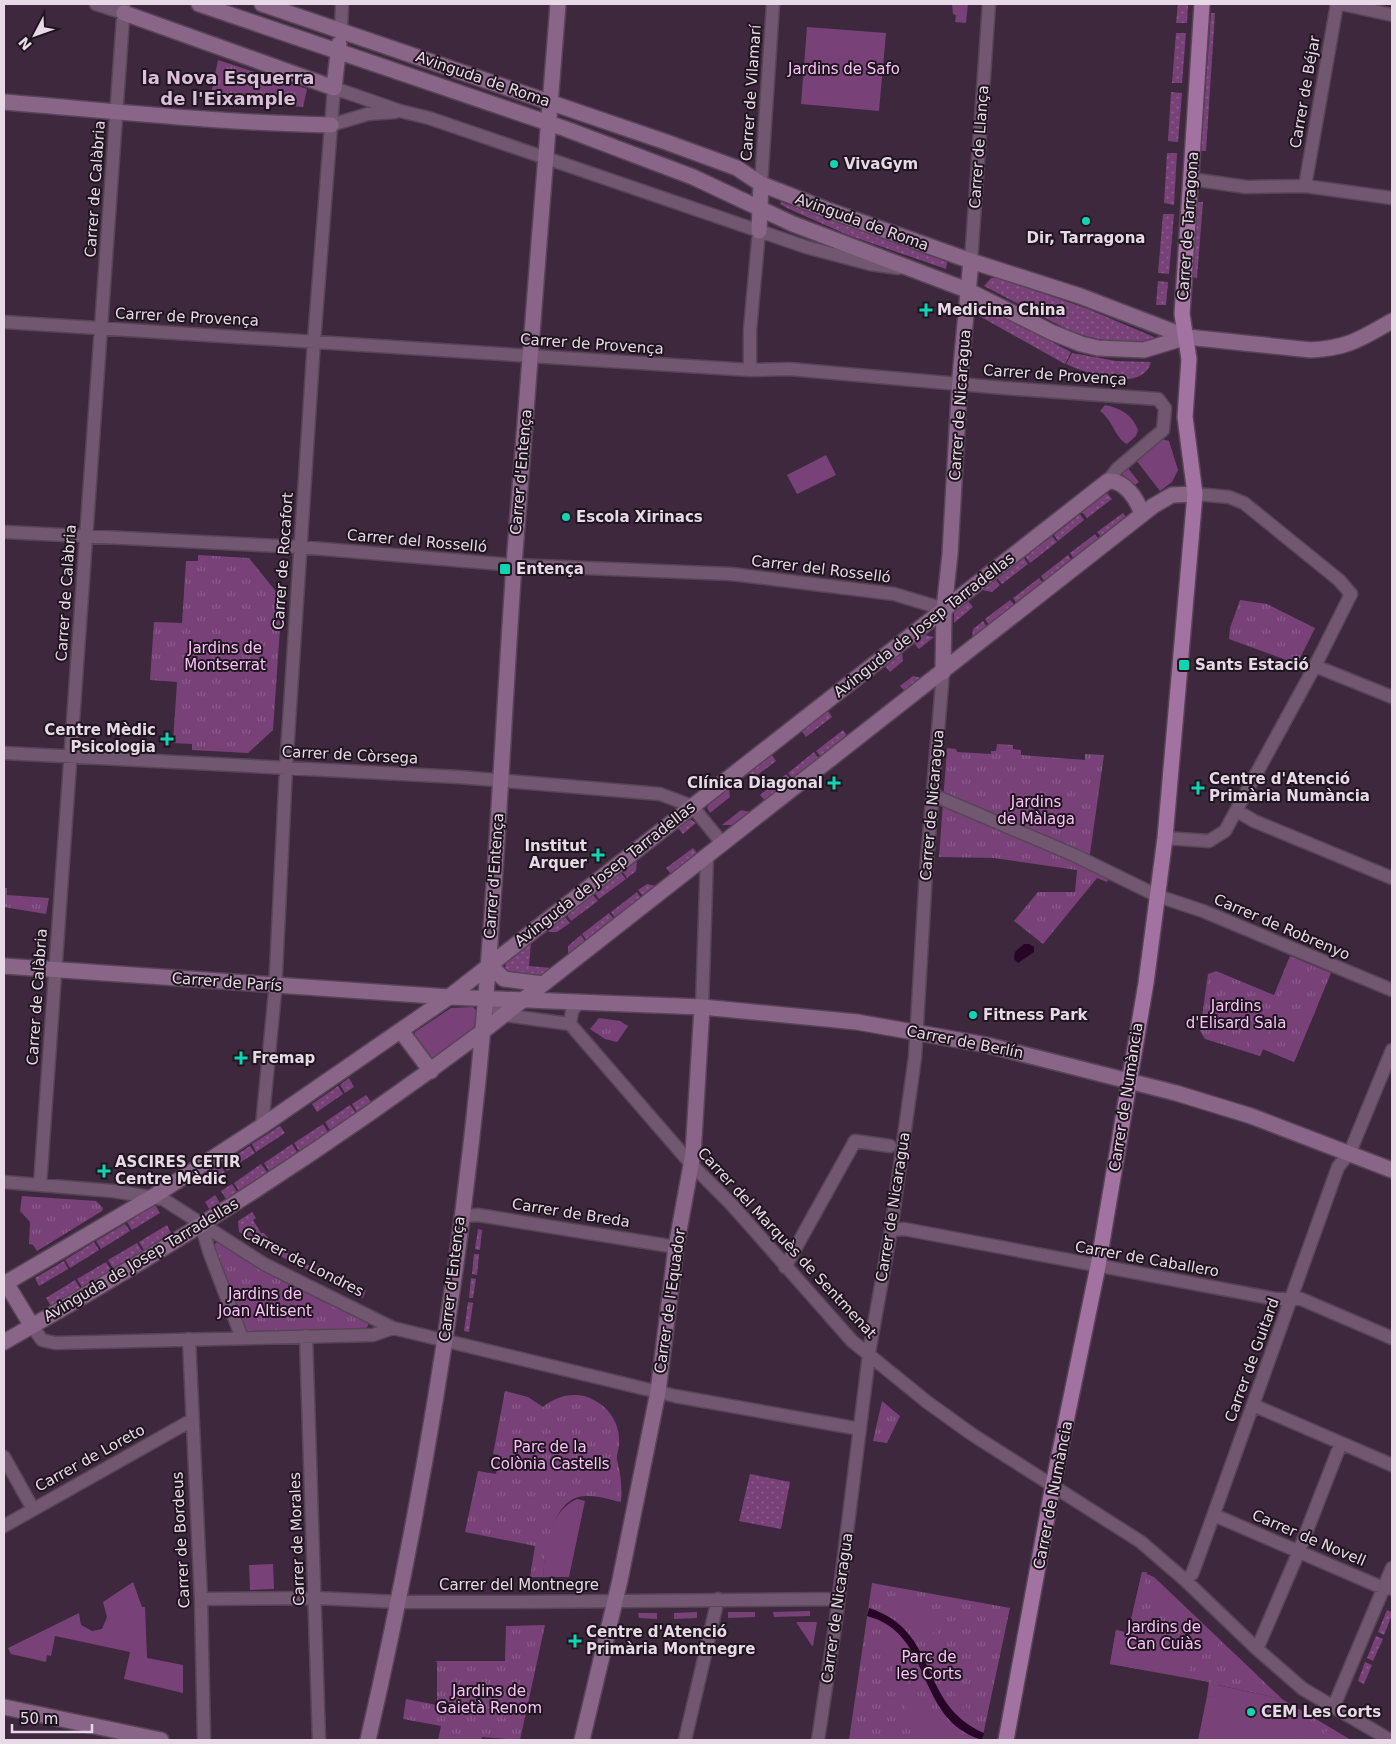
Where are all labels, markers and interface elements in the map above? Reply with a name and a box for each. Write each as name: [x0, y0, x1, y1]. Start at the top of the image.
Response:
north arrow: [10, 10, 60, 60]
street label: Carrer de Vilamarí: [737, 23, 765, 162]
street label: Carrer de Béjar: [1286, 33, 1324, 150]
text: N: [15, 34, 35, 53]
street label: Avinguda de Roma: [414, 48, 552, 110]
park label: Jardins de Safo: [787, 60, 900, 78]
district label: la Nova Esquerra de l'Eixample: [142, 67, 314, 109]
street label: Carrer de Llança: [966, 85, 992, 209]
street label: Carrer de Calàbria: [81, 120, 109, 258]
street label: Carrer de Tarragona: [1174, 151, 1202, 301]
place label: VivaGym: [844, 155, 918, 173]
marker: VivaGym: [828, 158, 840, 170]
street label: Avinguda de Roma: [793, 189, 931, 255]
marker: Dir, Tarragona: [1080, 215, 1092, 227]
place label: Dir, Tarragona: [1027, 229, 1145, 247]
place label: Medicina China: [937, 301, 1066, 319]
marker: Medicina China: [919, 303, 933, 317]
street label: Carrer de Provença: [115, 304, 259, 330]
street label: Carrer de Nicaragua: [946, 329, 974, 481]
street label: Carrer de Provença: [520, 330, 664, 358]
street label: Carrer de Provença: [983, 361, 1127, 389]
street label: Carrer d'Entença: [507, 408, 535, 536]
street label: Carrer de Rocafort: [269, 491, 297, 630]
place label: Escola Xirinacs: [576, 508, 703, 526]
marker: Escola Xirinacs: [560, 511, 572, 523]
street label: Carrer de Calàbria: [52, 524, 80, 662]
street label: Carrer del Rosselló: [346, 526, 488, 556]
street label: Avinguda de Josep Tarradellas: [830, 549, 1018, 701]
street label: Carrer del Rosselló: [750, 552, 892, 586]
place label: Entença: [516, 560, 584, 578]
marker: Entença: [498, 562, 512, 576]
park label: Jardins de Montserrat: [184, 639, 266, 674]
place label: Sants Estació: [1195, 656, 1309, 674]
marker: Sants Estació: [1177, 658, 1191, 672]
place label: Centre Mèdic Psicologia: [44, 721, 156, 756]
street label: Carrer de Nicaragua: [916, 729, 948, 881]
marker: Centre Mèdic Psicologia: [160, 732, 174, 746]
street label: Carrer de Còrsega: [281, 742, 419, 768]
place label: Centre d'Atenció Primària Numància: [1209, 770, 1370, 805]
place label: Clínica Diagonal: [687, 774, 823, 792]
marker: Clínica Diagonal: [827, 776, 841, 790]
marker: Centre d'Atenció Primària Numància: [1191, 781, 1205, 795]
park label: Jardins de Màlaga: [997, 793, 1075, 828]
street label: Avinguda de Josep Tarradellas: [511, 798, 699, 950]
street label: Carrer d'Entença: [481, 812, 507, 940]
place label: Institut Arquer: [524, 837, 588, 872]
marker: Institut Arquer: [591, 848, 605, 862]
street label: Carrer de Robrenyo: [1211, 890, 1353, 964]
street label: Carrer de Calàbria: [23, 928, 51, 1066]
street label: Carrer de París: [171, 969, 283, 995]
park label: Jardins d'Elisard Sala: [1186, 997, 1286, 1032]
place label: Fitness Park: [983, 1006, 1089, 1024]
marker: Fitness Park: [967, 1009, 979, 1021]
street label: Carrer de Numància: [1105, 1021, 1147, 1173]
street label: Carrer de Berlín: [905, 1022, 1025, 1062]
place label: Fremap: [252, 1049, 316, 1067]
marker: Fremap: [234, 1051, 248, 1065]
street label: Carrer de Nicaragua: [872, 1131, 914, 1283]
street label: Carrer del Marquès de Sentmenat: [694, 1144, 880, 1342]
place label: ASCIRES CETIR Centre Mèdic: [115, 1153, 241, 1188]
marker: ASCIRES CETIR Centre Mèdic: [97, 1164, 111, 1178]
street label: Avinguda de Josep Tarradellas: [40, 1194, 242, 1325]
street label: Carrer de Breda: [511, 1195, 631, 1231]
street label: Carrer d'Entença: [435, 1215, 469, 1343]
street label: Carrer de Londres: [239, 1223, 367, 1301]
street label: Carrer de l'Equador: [651, 1227, 689, 1375]
street label: Carrer de Caballero: [1074, 1237, 1220, 1281]
park label: Jardins de Joan Altisent: [217, 1285, 312, 1320]
street label: Carrer de Guitard: [1221, 1295, 1283, 1425]
street label: Carrer de Numància: [1030, 1419, 1076, 1571]
street label: Carrer de Loreto: [32, 1420, 148, 1496]
park label: Parc de la Colònia Castells: [490, 1438, 610, 1473]
street label: Carrer de Bordeus: [168, 1471, 194, 1609]
street label: Carrer de Morales: [286, 1472, 308, 1606]
street label: Carrer de Novell: [1249, 1506, 1369, 1570]
street label: Carrer de Nicaragua: [818, 1532, 856, 1684]
street label: Carrer del Montnegre: [439, 1576, 599, 1594]
park label: Jardins de Can Cuiàs: [1126, 1618, 1202, 1653]
place label: Centre d'Atenció Primària Montnegre: [586, 1623, 755, 1658]
marker: Centre d'Atenció Primària Montnegre: [568, 1634, 582, 1648]
park label: Parc de les Corts: [896, 1648, 962, 1683]
park label: Jardins de Gaietà Renom: [436, 1682, 542, 1717]
scale bar: [12, 1702, 92, 1734]
place label: CEM Les Corts: [1261, 1703, 1381, 1721]
marker: CEM Les Corts: [1245, 1706, 1257, 1718]
text: 50 m: [20, 1710, 58, 1728]

